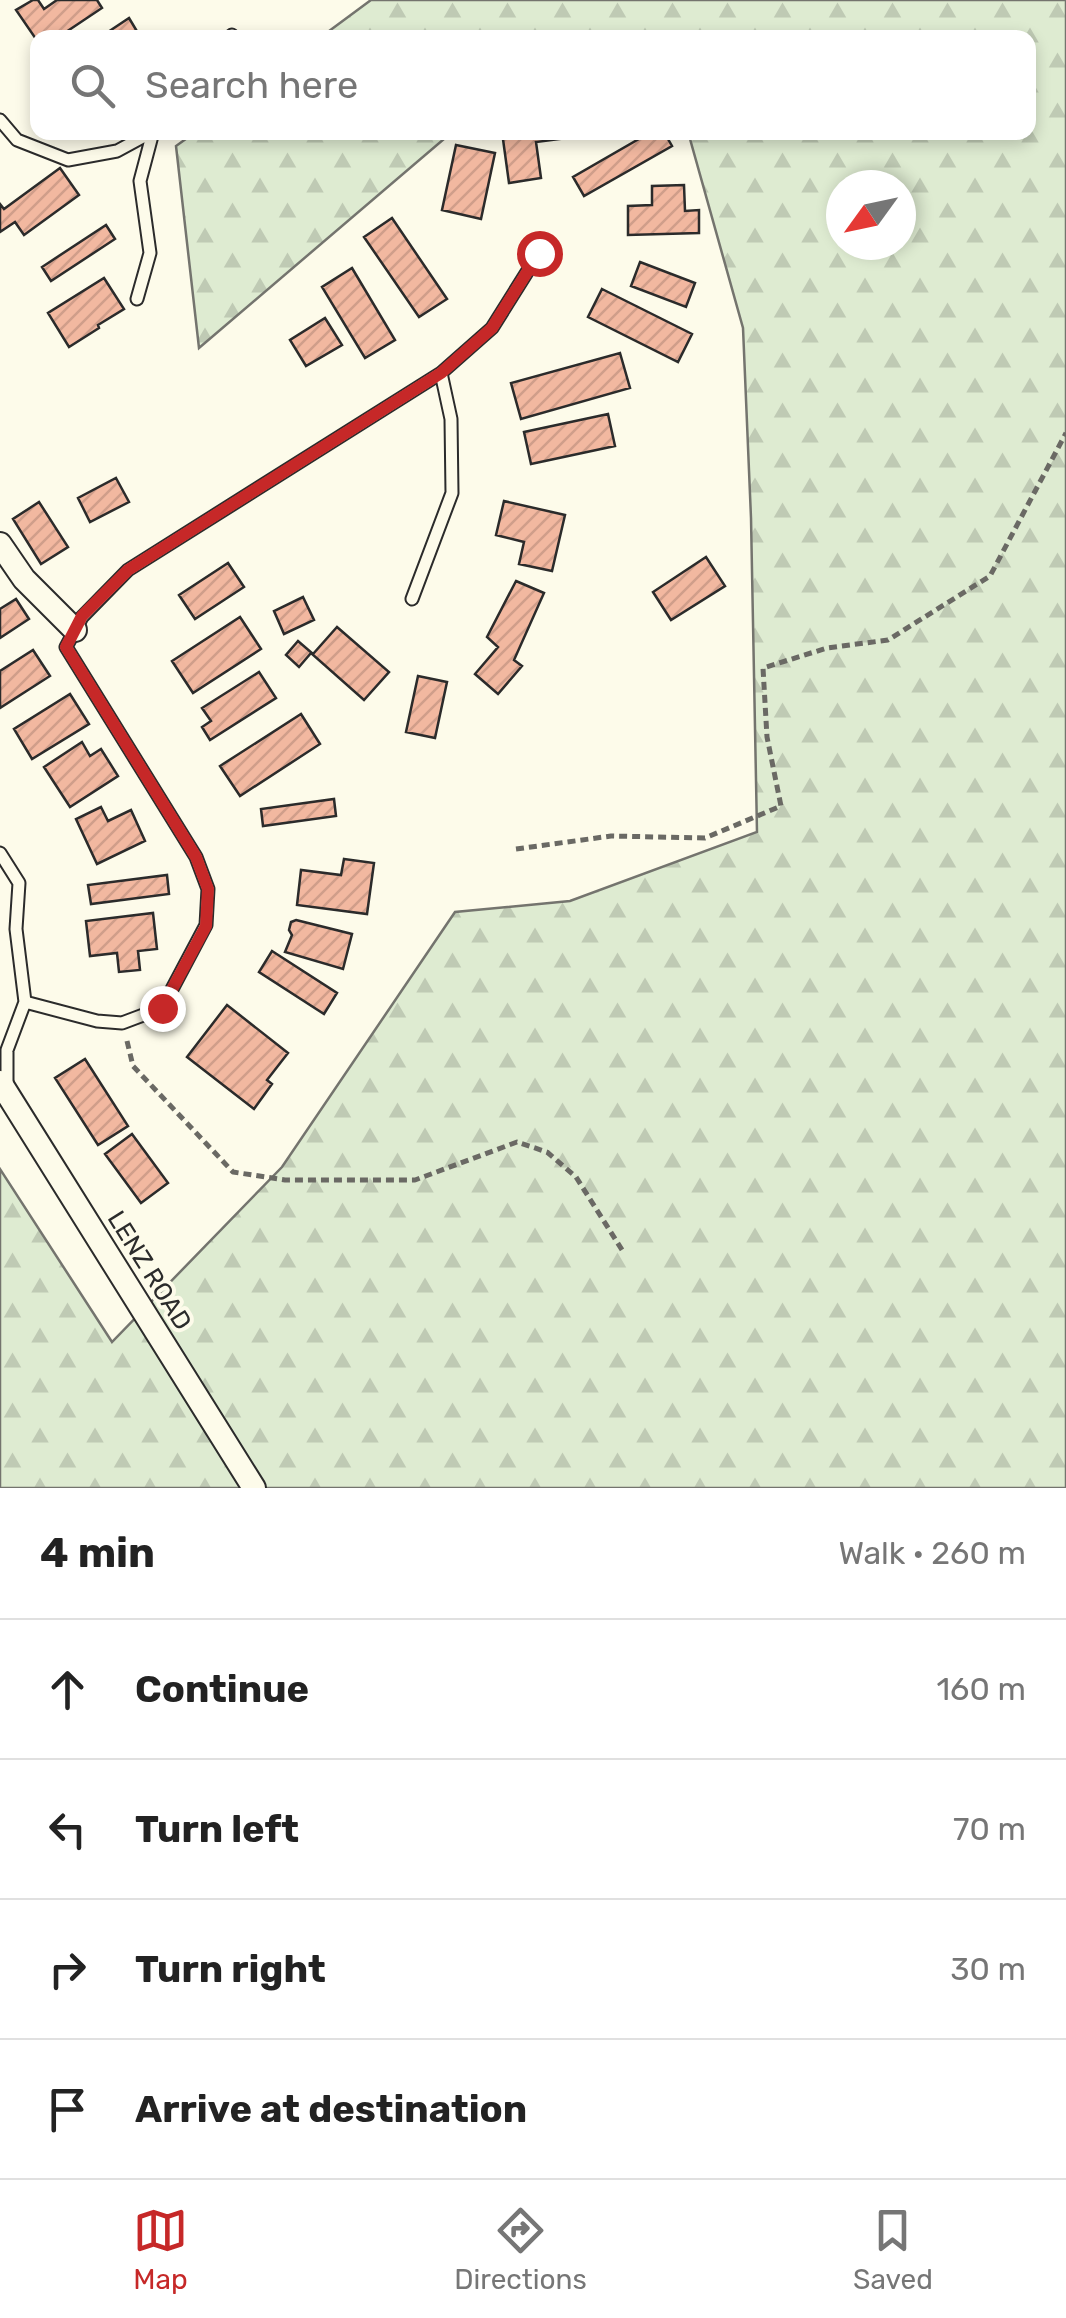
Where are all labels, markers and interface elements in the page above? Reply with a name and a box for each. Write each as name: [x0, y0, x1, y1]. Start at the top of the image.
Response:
search box: [30, 30, 1036, 140]
icon: search: [65, 58, 120, 113]
text: Search here: [145, 62, 358, 108]
north arrow: [826, 170, 916, 260]
route start: [517, 231, 563, 277]
route end: [140, 986, 186, 1032]
street label: LENZ ROAD: [102, 1205, 198, 1335]
text: 4 min: [40, 1528, 155, 1578]
text: Walk · 260 m: [839, 1534, 1026, 1572]
icon: ahead: [40, 1662, 95, 1717]
text: Continue: [135, 1666, 309, 1712]
text: 160 m: [936, 1670, 1026, 1708]
icon: left: [40, 1802, 95, 1857]
text: Turn left: [135, 1806, 299, 1852]
text: 70 m: [953, 1810, 1026, 1848]
icon: right: [40, 1942, 95, 1997]
text: Turn right: [135, 1946, 326, 1992]
text: 30 m: [950, 1950, 1026, 1988]
icon: arrive: [40, 2082, 95, 2137]
text: Arrive at destination: [135, 2086, 527, 2132]
tab: Map: [133, 2203, 188, 2296]
tab: Directions: [454, 2203, 587, 2296]
tab: Saved: [853, 2203, 933, 2296]

